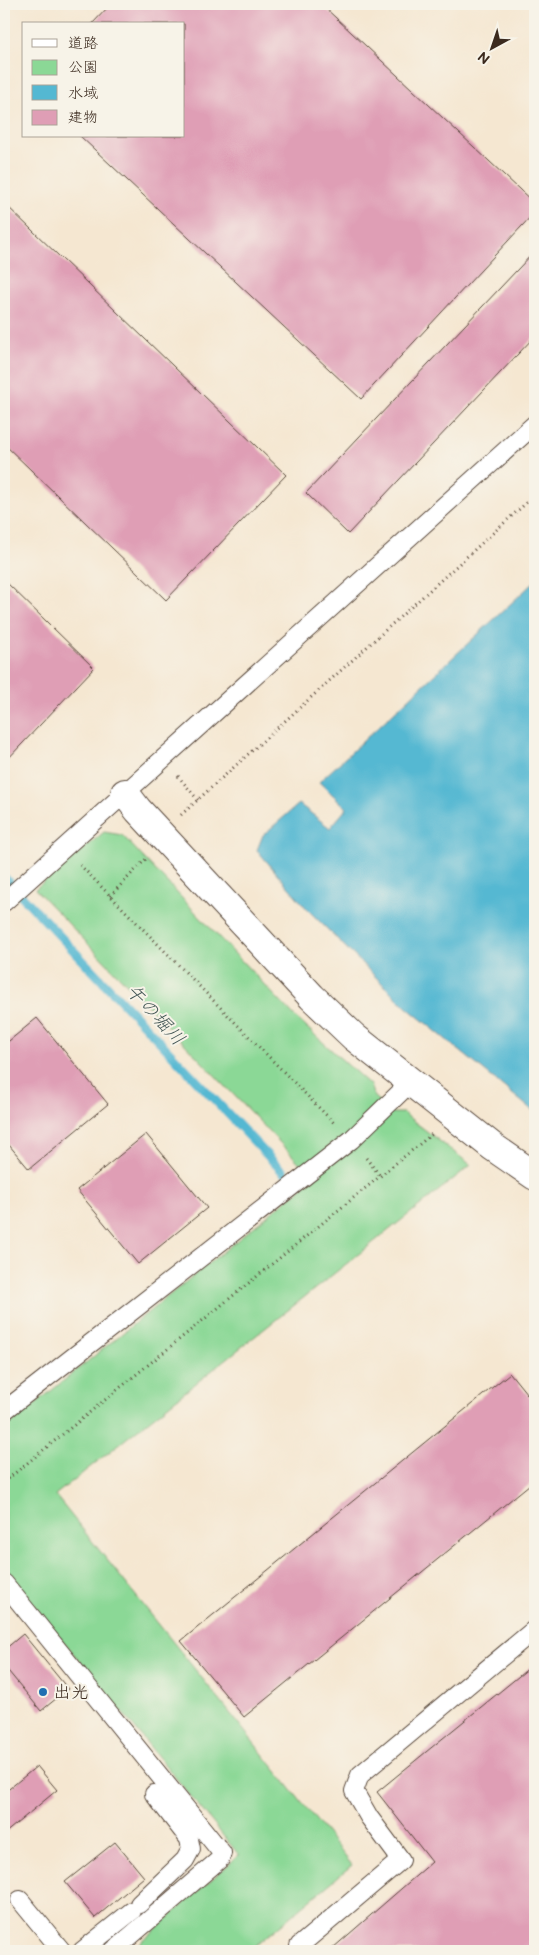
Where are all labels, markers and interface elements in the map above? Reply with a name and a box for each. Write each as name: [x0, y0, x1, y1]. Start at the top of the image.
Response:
legend: [22, 22, 185, 138]
north arrow: [466, 22, 516, 72]
text: 道路: [68, 34, 98, 53]
text: N: [474, 48, 493, 67]
text: 公園: [68, 58, 98, 77]
text: 水域: [68, 84, 98, 103]
text: 建物: [68, 108, 98, 127]
water label: 午の堀川: [121, 979, 189, 1051]
place label: 出光: [53, 1682, 89, 1703]
marker: 出光: [37, 1686, 49, 1698]

